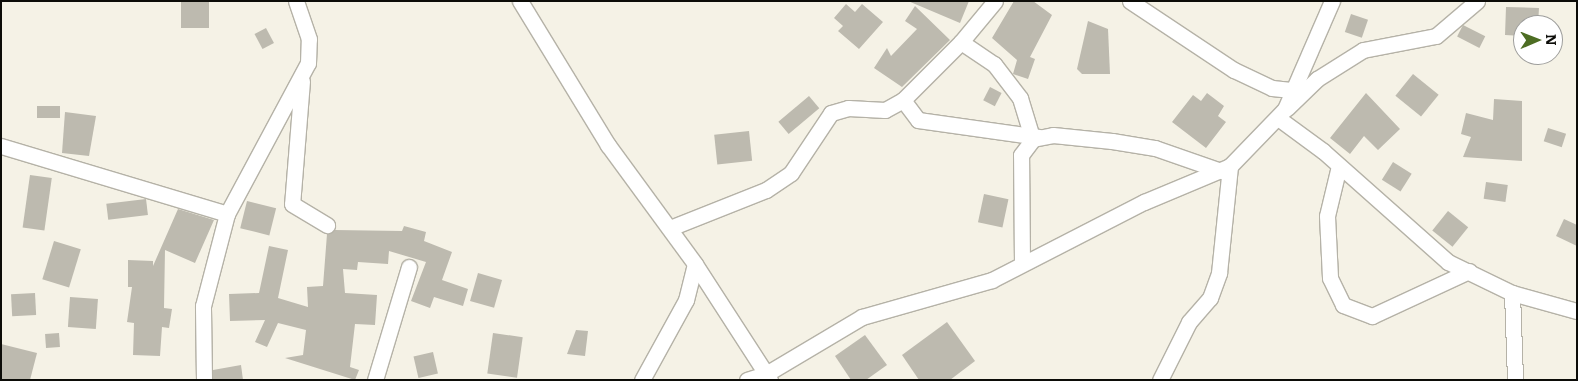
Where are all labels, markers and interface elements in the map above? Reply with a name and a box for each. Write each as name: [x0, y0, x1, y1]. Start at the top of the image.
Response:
north arrow: [1513, 15, 1563, 65]
text: N: [1542, 34, 1562, 46]

